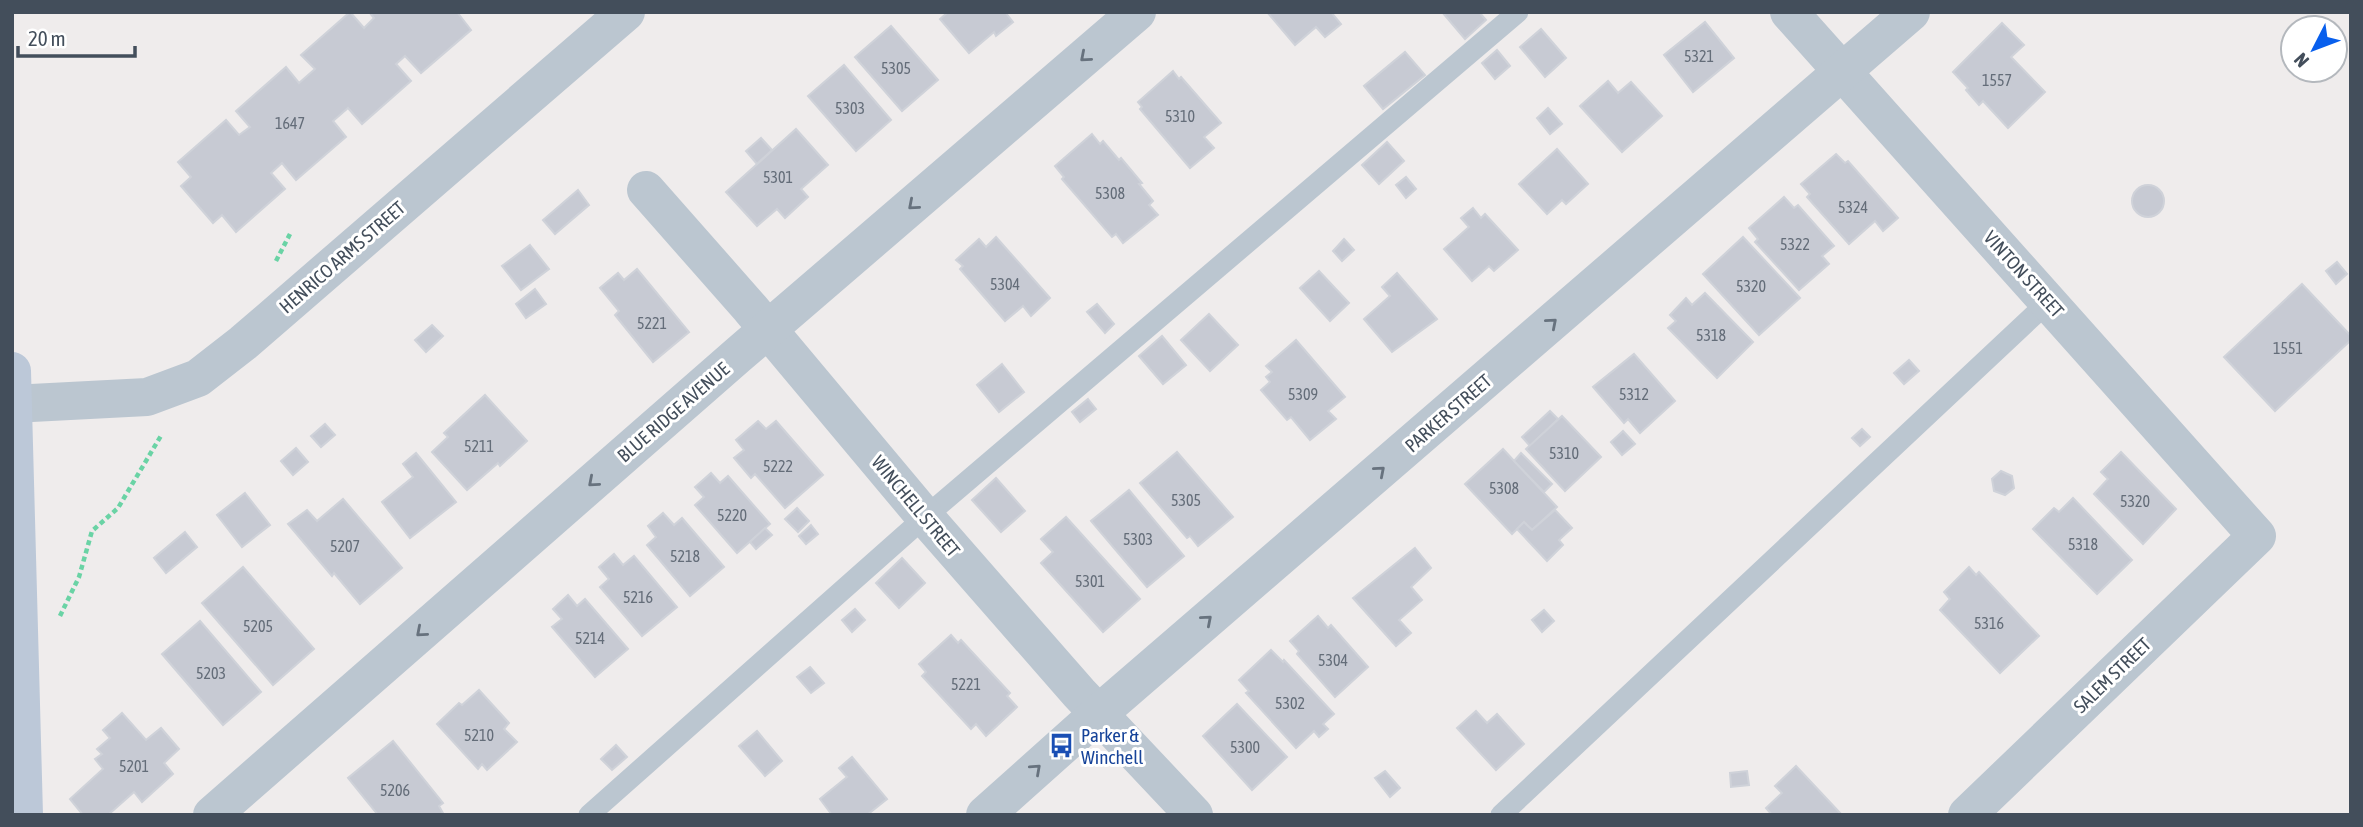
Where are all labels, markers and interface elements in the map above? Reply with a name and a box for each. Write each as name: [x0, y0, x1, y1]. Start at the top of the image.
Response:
scale bar: [18, 14, 135, 58]
north arrow: [2279, 14, 2349, 84]
text: 20 m: [28, 26, 66, 50]
house number: 5321: [1684, 47, 1714, 65]
one-way arrow: [1081, 49, 1094, 61]
text: N: [2289, 49, 2313, 72]
house number: 5305: [881, 59, 911, 77]
house number: 1557: [1982, 71, 2012, 89]
house number: 5303: [835, 99, 865, 117]
house number: 5310: [1165, 107, 1195, 125]
house number: 1647: [275, 114, 305, 132]
house number: 5301: [763, 168, 793, 186]
house number: 5308: [1095, 184, 1125, 202]
street label: HENRICO ARMS STREET: [275, 196, 410, 317]
one-way arrow: [908, 197, 921, 209]
house number: 5324: [1838, 198, 1868, 216]
street label: VINTON STREET: [1979, 226, 2069, 322]
house number: 5322: [1780, 235, 1810, 253]
house number: 5304: [990, 275, 1020, 293]
house number: 5320: [1736, 277, 1766, 295]
house number: 5221: [637, 314, 667, 332]
one-way arrow: [1544, 319, 1557, 331]
house number: 5318: [1696, 326, 1726, 344]
house number: 1551: [2273, 339, 2303, 357]
street label: BLUE RIDGE AVENUE: [613, 357, 733, 467]
street label: PARKER STREET: [1400, 369, 1496, 456]
house number: 5309: [1288, 385, 1318, 403]
house number: 5312: [1619, 385, 1649, 403]
house number: 5211: [464, 437, 494, 455]
house number: 5310: [1549, 444, 1579, 462]
street label: WINCHELL STREET: [867, 451, 965, 562]
house number: 5222: [763, 457, 793, 475]
one-way arrow: [1371, 467, 1384, 479]
one-way arrow: [588, 474, 601, 486]
house number: 5308: [1489, 479, 1519, 497]
house number: 5305: [1171, 491, 1201, 509]
house number: 5320: [2120, 492, 2150, 510]
house number: 5220: [717, 506, 747, 524]
house number: 5303: [1123, 530, 1153, 548]
house number: 5318: [2068, 535, 2098, 553]
house number: 5207: [330, 537, 360, 555]
house number: 5218: [670, 547, 700, 565]
house number: 5301: [1075, 572, 1105, 590]
house number: 5216: [623, 588, 653, 606]
house number: 5316: [1974, 614, 2004, 632]
one-way arrow: [1199, 616, 1212, 628]
house number: 5205: [243, 617, 273, 635]
one-way arrow: [417, 624, 430, 636]
house number: 5214: [575, 629, 605, 647]
street label: SALEM STREET: [2069, 632, 2156, 717]
house number: 5304: [1318, 651, 1348, 669]
house number: 5203: [196, 664, 226, 682]
house number: 5221: [951, 675, 981, 693]
house number: 5302: [1275, 694, 1305, 712]
place label: Parker & Winchell: [1081, 724, 1143, 768]
house number: 5210: [464, 726, 494, 744]
bus stop icon: Parker & Winchell: [1047, 732, 1075, 760]
house number: 5300: [1230, 738, 1260, 756]
house number: 5201: [119, 757, 149, 775]
one-way arrow: [1028, 765, 1041, 778]
house number: 5206: [380, 781, 410, 799]

